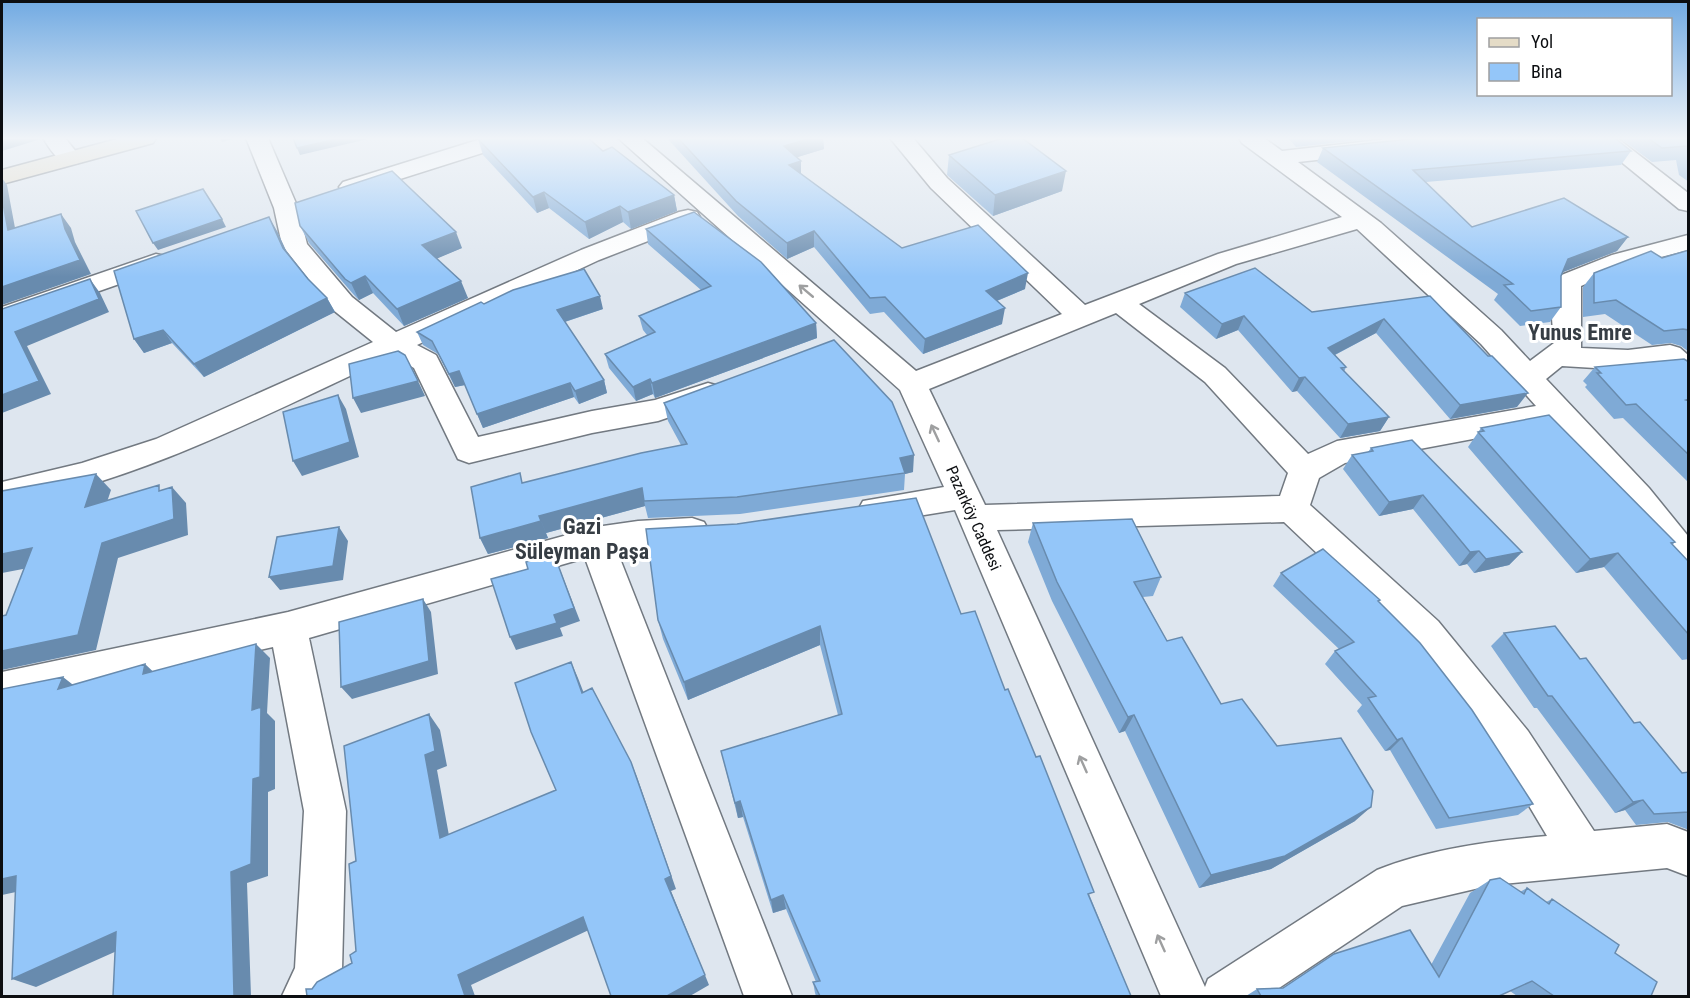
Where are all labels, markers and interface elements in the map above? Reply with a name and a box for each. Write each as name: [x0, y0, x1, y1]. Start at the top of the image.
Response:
legend: [1477, 18, 1672, 96]
text: Yol: [1531, 31, 1553, 52]
text: Bina: [1531, 61, 1562, 82]
one-way arrow: [798, 285, 814, 298]
district label: Yunus Emre: [1528, 320, 1632, 345]
one-way arrow: [928, 425, 940, 443]
street label: Pazarköy Caddesi: [942, 463, 1005, 573]
district label: Gazi Süleyman Paşa: [515, 514, 649, 564]
one-way arrow: [1077, 756, 1088, 774]
one-way arrow: [1155, 934, 1166, 952]

